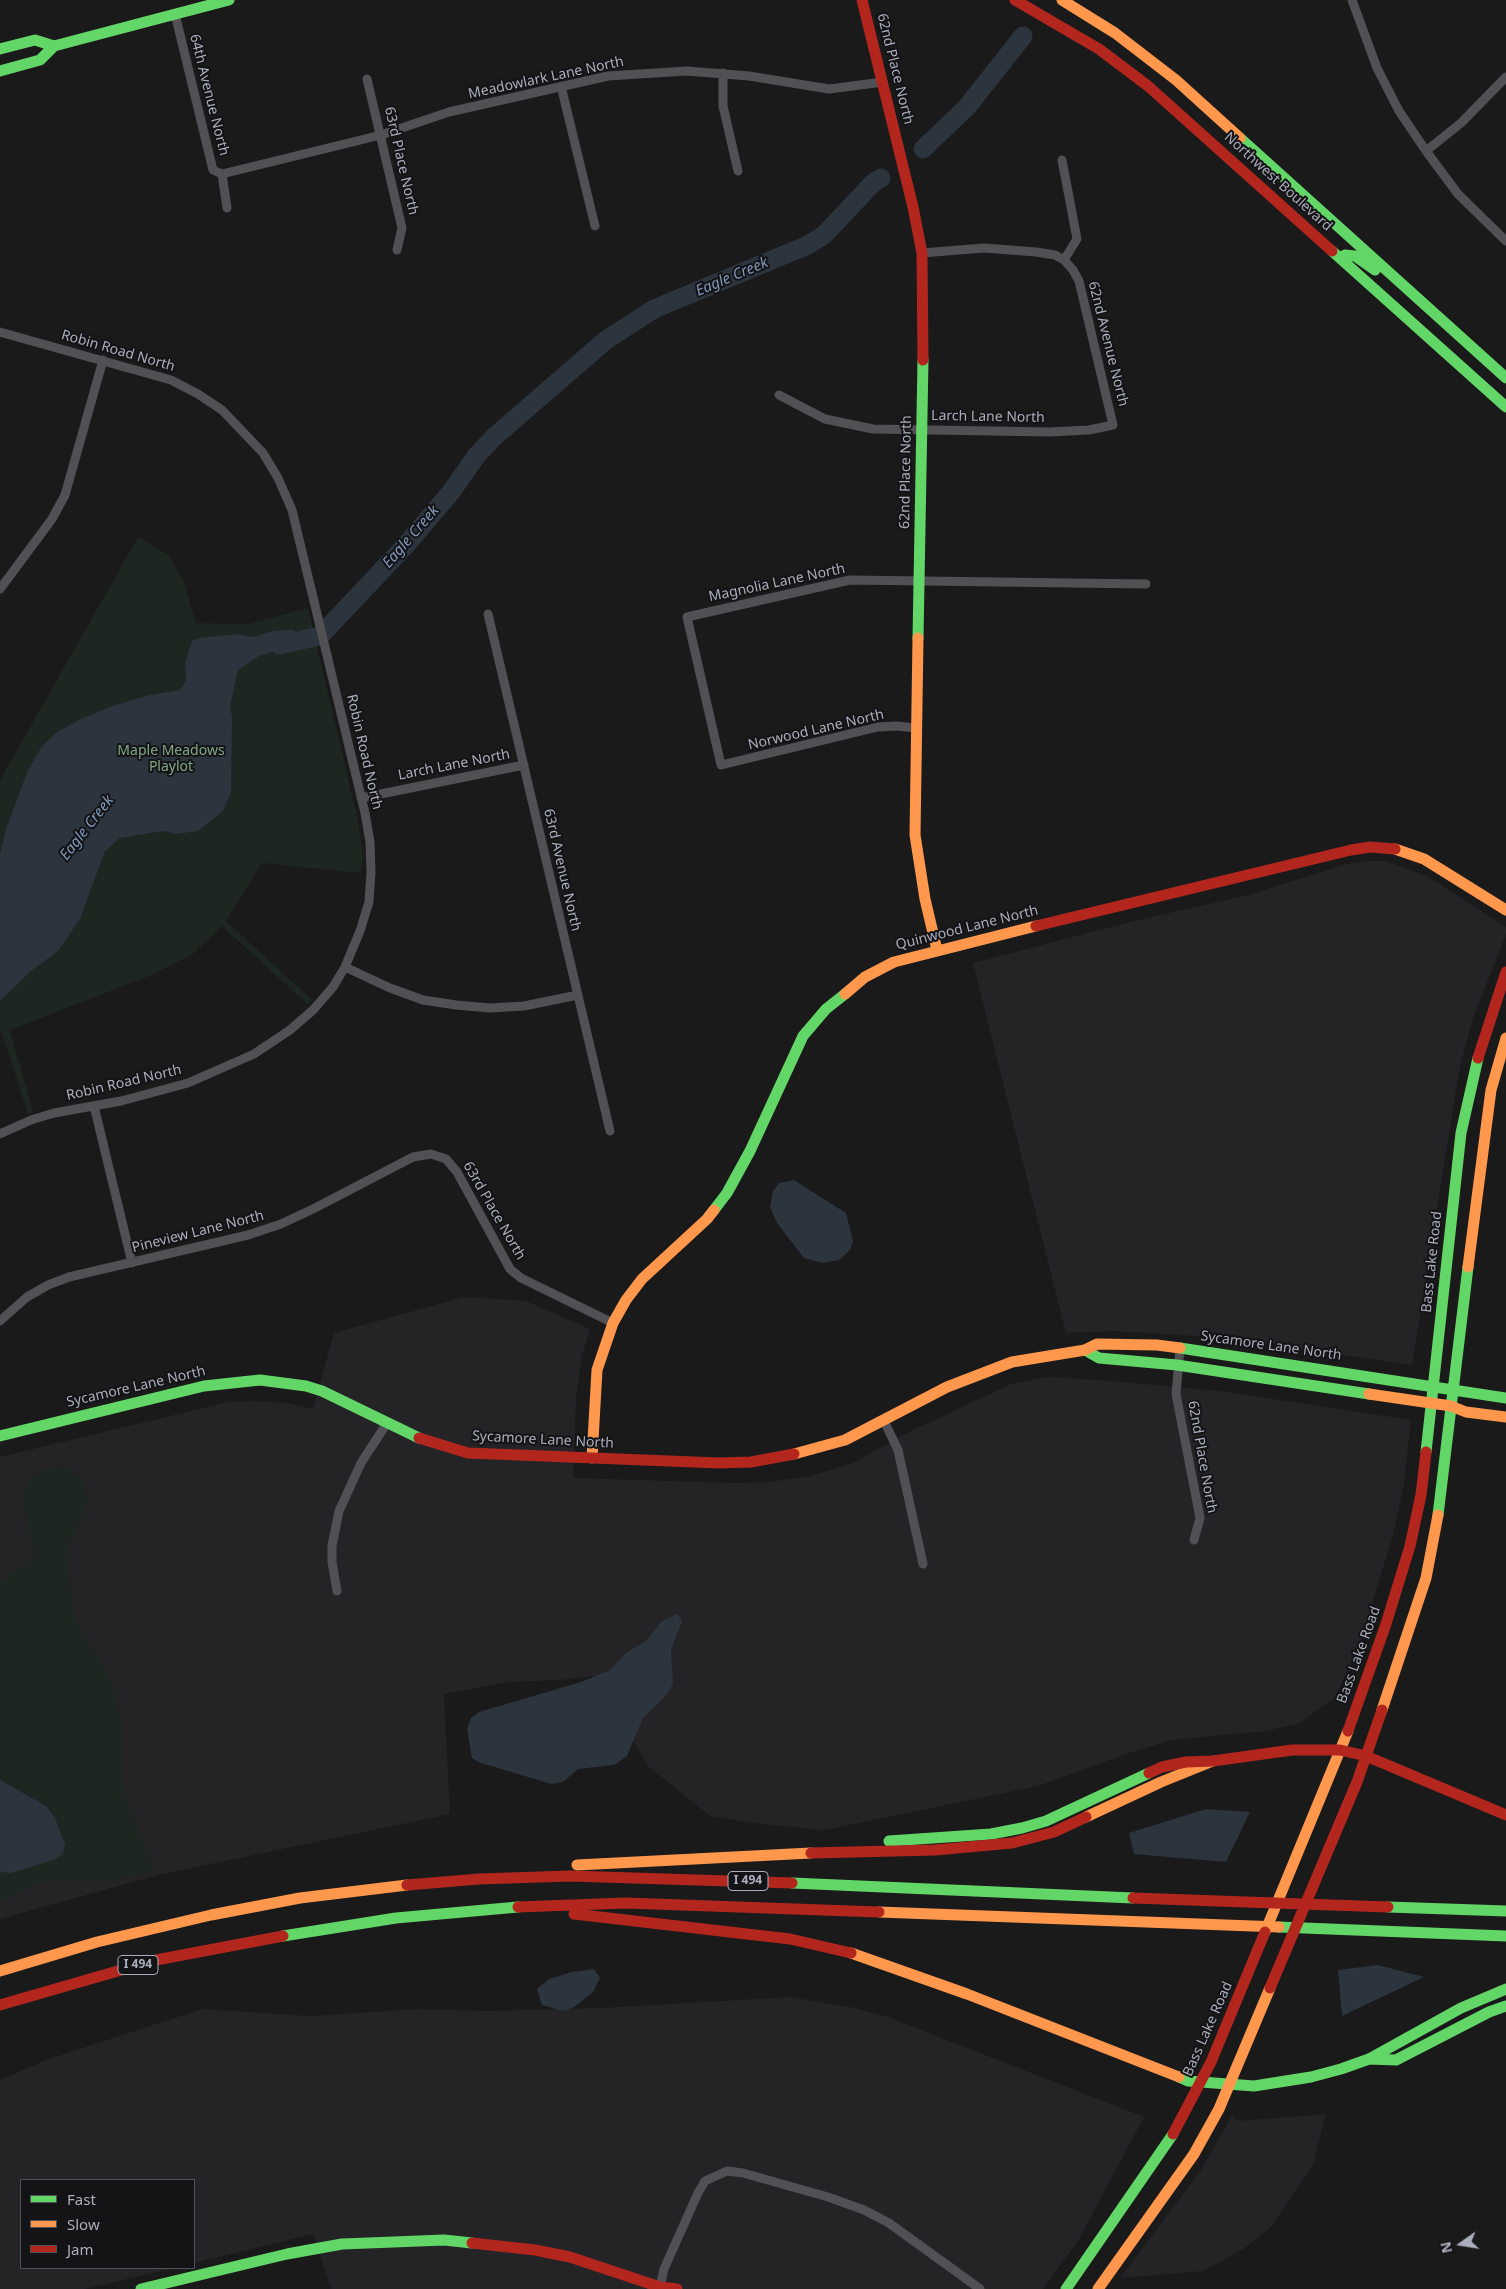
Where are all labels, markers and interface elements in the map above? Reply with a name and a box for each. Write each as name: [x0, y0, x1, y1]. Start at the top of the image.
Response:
street label: 62nd Place North: [873, 12, 917, 126]
street label: 64th Avenue North: [186, 32, 232, 158]
street label: Meadowlark Lane North: [467, 53, 625, 103]
street label: 63rd Place North: [380, 105, 422, 217]
street label: Northwest Boulevard: [1221, 129, 1335, 235]
water label: Eagle Creek: [693, 254, 771, 300]
street label: 62nd Avenue North: [1084, 280, 1132, 408]
street label: Robin Road North: [59, 327, 177, 375]
street label: Larch Lane North: [931, 408, 1045, 426]
street label: 62nd Place North: [897, 415, 915, 529]
water label: Eagle Creek: [379, 502, 443, 572]
street label: Magnolia Lane North: [707, 560, 847, 606]
street label: Robin Road North: [343, 693, 385, 811]
street label: Norwood Lane North: [746, 706, 886, 754]
park label: Maple Meadows Playlot: [117, 743, 225, 776]
street label: Larch Lane North: [397, 746, 511, 784]
water label: Eagle Creek: [56, 792, 118, 864]
street label: 63rd Avenue North: [540, 807, 584, 933]
street label: Quinwood Lane North: [894, 902, 1040, 954]
street label: Robin Road North: [65, 1062, 183, 1104]
street label: 63rd Place North: [459, 1159, 529, 1263]
street label: Pineview Lane North: [130, 1207, 266, 1257]
street label: Bass Lake Road: [1418, 1210, 1446, 1314]
street label: Sycamore Lane North: [1200, 1328, 1342, 1364]
street label: Sycamore Lane North: [65, 1363, 207, 1411]
street label: 62nd Place North: [1184, 1400, 1220, 1514]
street label: Sycamore Lane North: [472, 1428, 614, 1452]
street label: Bass Lake Road: [1334, 1604, 1384, 1706]
road number: I 494: [728, 1872, 768, 1890]
road number: I 494: [118, 1956, 158, 1974]
street label: Bass Lake Road: [1180, 1979, 1236, 2079]
legend: [20, 2179, 195, 2269]
text: Fast: [67, 2189, 96, 2209]
text: Slow: [67, 2214, 100, 2234]
north arrow: [1436, 2219, 1486, 2269]
text: Jam: [67, 2239, 94, 2259]
text: N: [1435, 2240, 1456, 2255]

